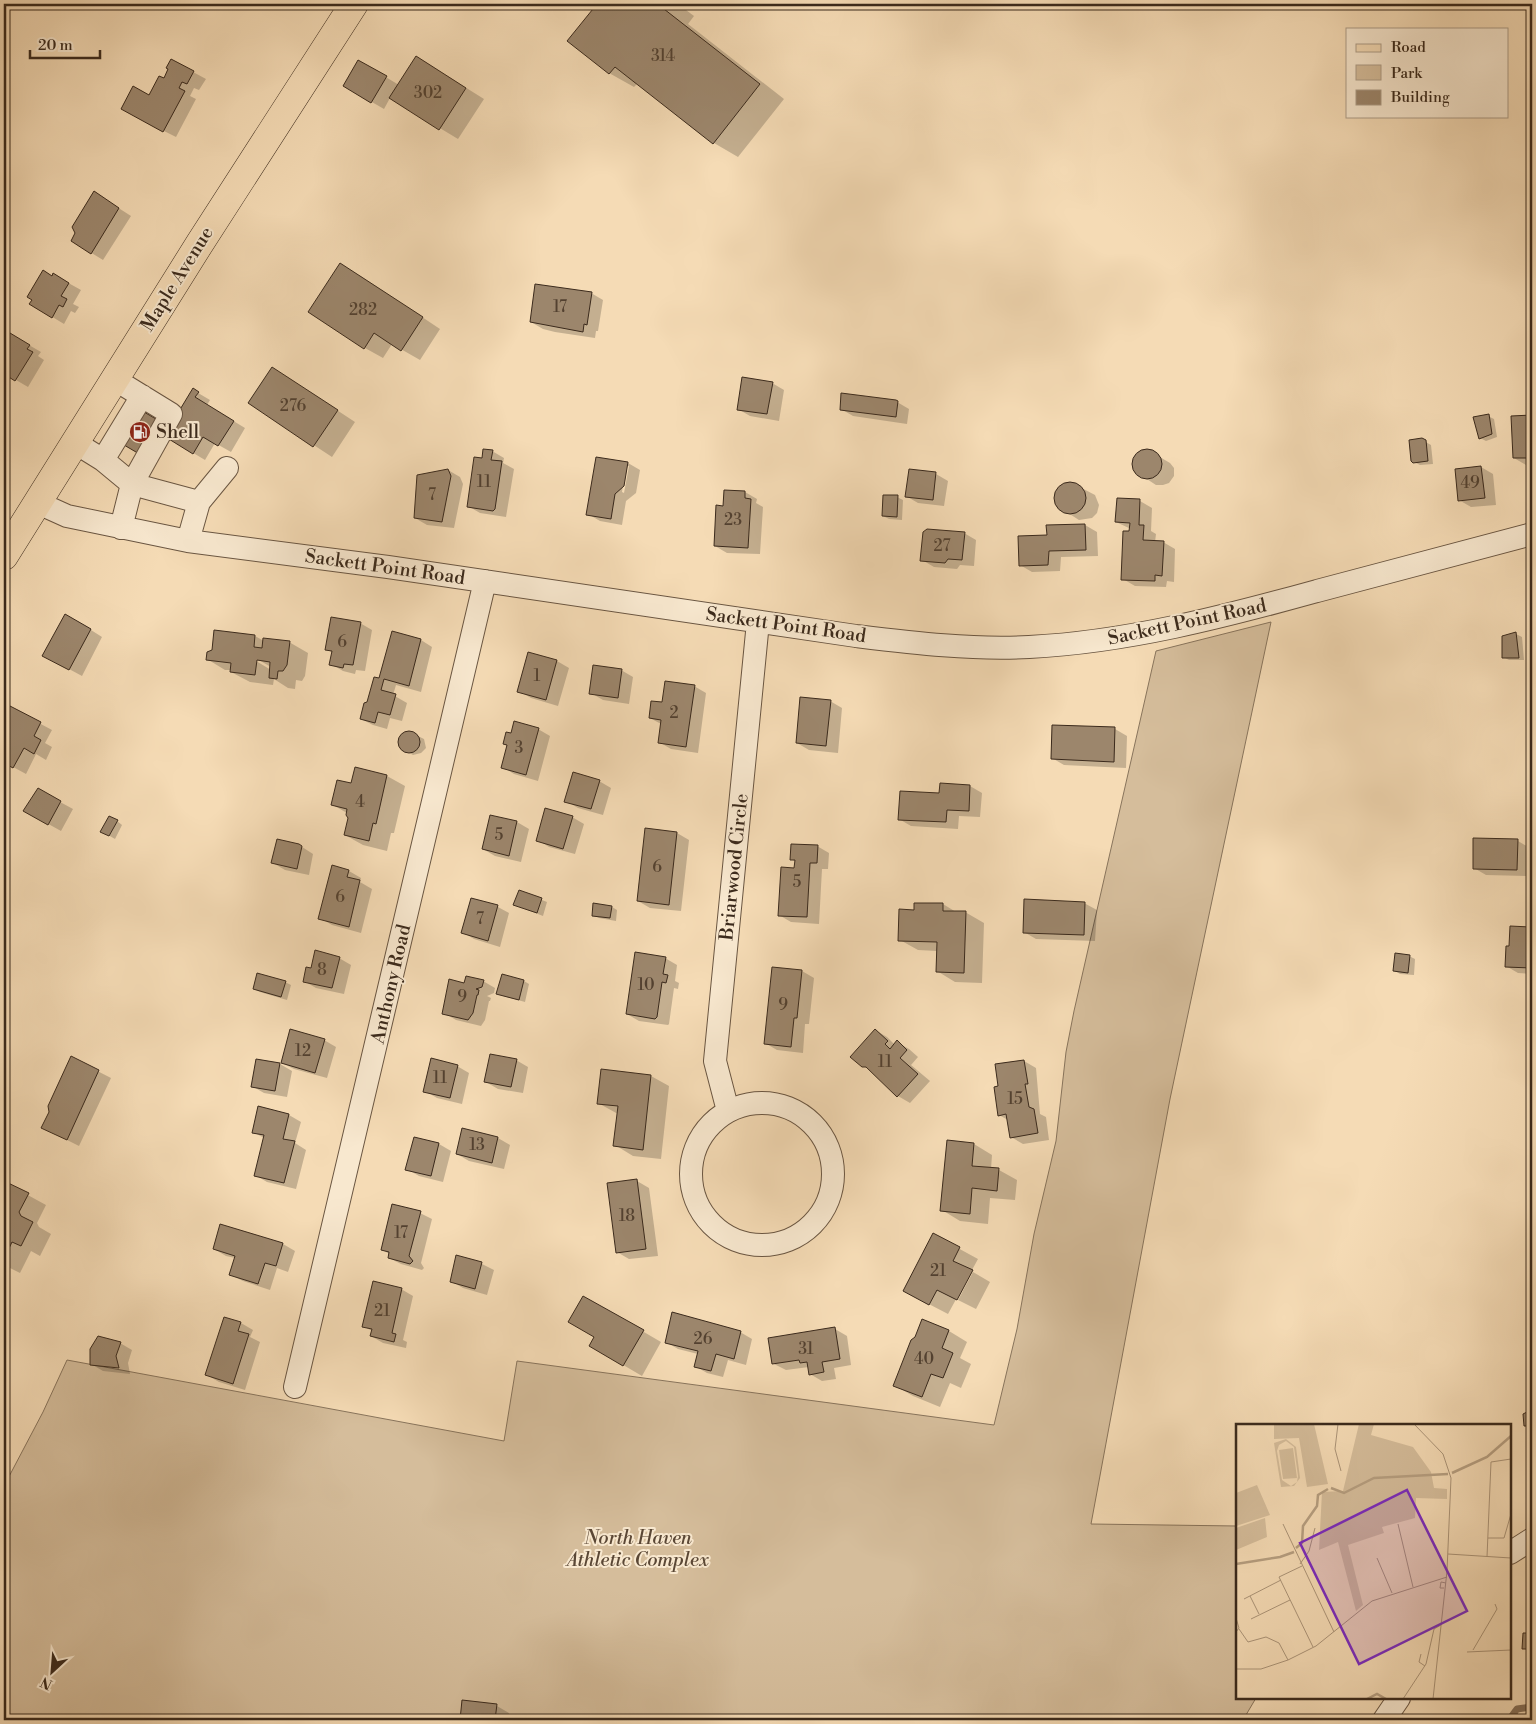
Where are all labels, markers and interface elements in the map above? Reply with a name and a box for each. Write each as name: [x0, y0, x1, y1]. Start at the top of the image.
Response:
scale bar: [30, 28, 100, 60]
legend: [1346, 28, 1508, 118]
text: 20 m: [38, 36, 73, 55]
text: Road: [1391, 38, 1426, 57]
house number: 314: [651, 46, 676, 66]
text: Park: [1391, 64, 1423, 83]
house number: 302: [414, 83, 442, 103]
text: Building: [1390, 88, 1450, 107]
street label: Maple Avenue: [135, 222, 219, 336]
house number: 17: [553, 297, 567, 317]
house number: 282: [349, 300, 377, 320]
house number: 276: [280, 396, 306, 416]
fuel station icon: Shell: [128, 420, 152, 444]
place label: Shell: [156, 420, 199, 444]
house number: 11: [477, 472, 491, 492]
house number: 49: [1460, 473, 1480, 493]
house number: 7: [428, 485, 436, 505]
house number: 23: [724, 510, 742, 530]
house number: 27: [933, 536, 951, 556]
street label: Sackett Point Road: [303, 544, 467, 590]
street label: Sackett Point Road: [1106, 593, 1269, 651]
street label: Sackett Point Road: [704, 602, 868, 648]
house number: 6: [337, 632, 347, 652]
house number: 1: [534, 666, 541, 686]
house number: 2: [669, 703, 679, 723]
house number: 3: [515, 738, 524, 758]
house number: 4: [355, 792, 365, 812]
street label: Briarwood Circle: [714, 792, 754, 943]
house number: 5: [495, 825, 504, 845]
house number: 6: [652, 857, 662, 877]
house number: 5: [793, 872, 802, 892]
house number: 6: [335, 887, 345, 907]
house number: 7: [476, 909, 484, 929]
street label: Anthony Road: [365, 922, 416, 1047]
house number: 8: [317, 960, 327, 980]
house number: 10: [638, 975, 655, 995]
house number: 9: [457, 987, 467, 1007]
house number: 9: [778, 995, 788, 1015]
house number: 12: [295, 1041, 311, 1061]
house number: 11: [878, 1052, 892, 1072]
house number: 11: [433, 1068, 447, 1088]
house number: 15: [1007, 1089, 1023, 1109]
house number: 13: [469, 1135, 485, 1155]
house number: 18: [619, 1206, 635, 1226]
house number: 17: [394, 1223, 408, 1243]
house number: 21: [930, 1261, 946, 1281]
house number: 21: [374, 1301, 390, 1321]
house number: 26: [694, 1329, 713, 1349]
house number: 31: [798, 1339, 814, 1359]
house number: 40: [914, 1349, 934, 1369]
inset map: [1236, 1424, 1511, 1699]
park label: North Haven Athletic Complex: [565, 1526, 710, 1572]
north arrow: [28, 1646, 78, 1696]
text: N: [38, 1672, 56, 1693]

